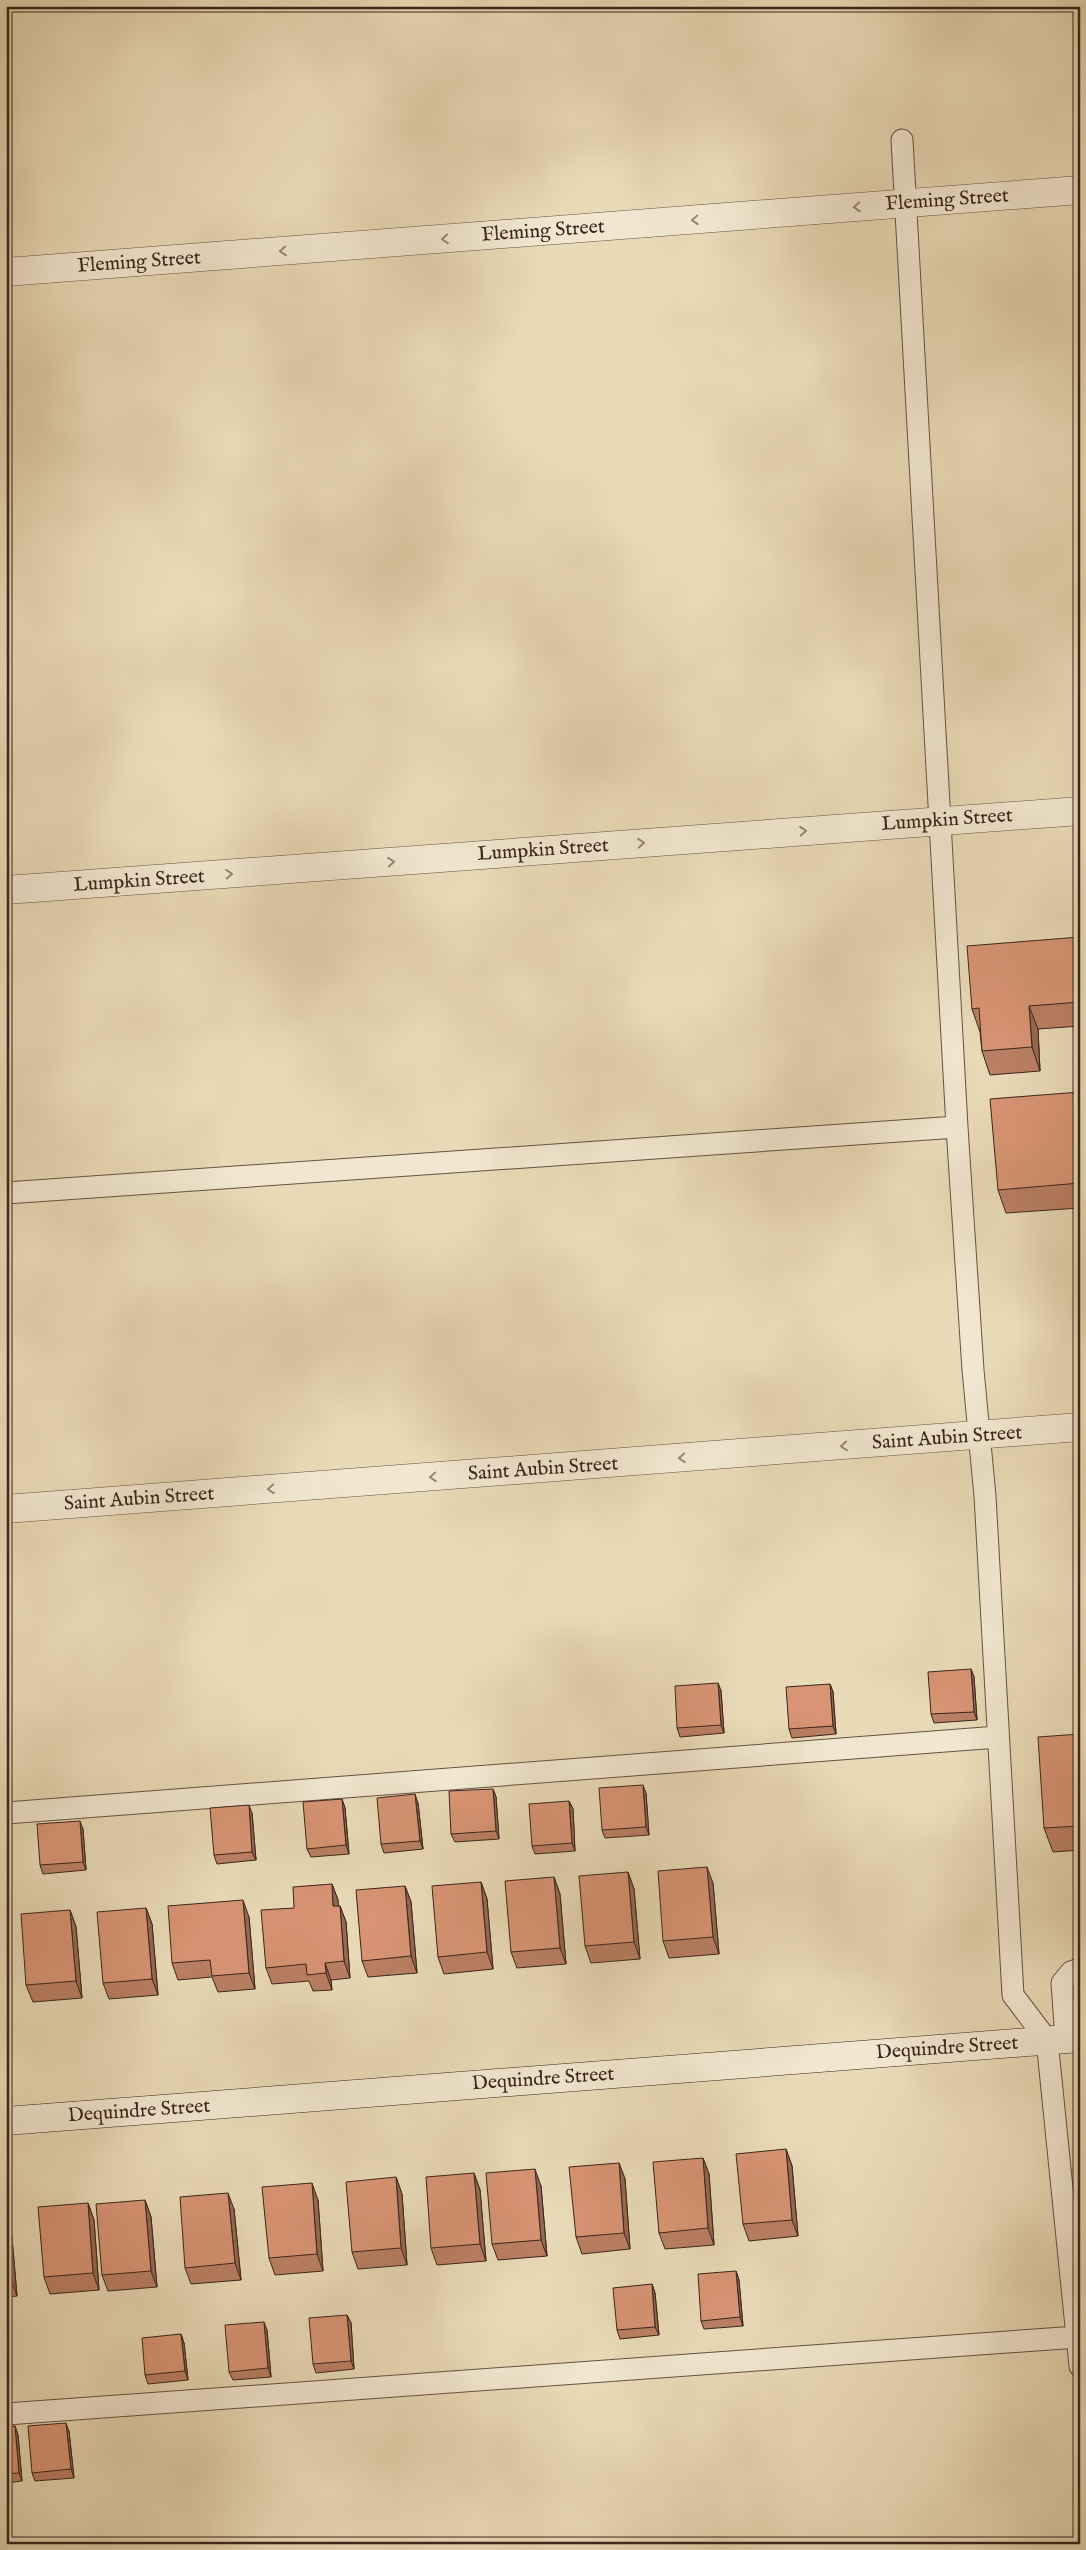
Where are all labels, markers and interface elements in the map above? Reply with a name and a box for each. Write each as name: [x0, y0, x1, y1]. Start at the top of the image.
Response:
street label: Fleming Street: [884, 183, 1010, 217]
one-way arrow: [852, 202, 860, 213]
street label: Fleming Street: [480, 214, 606, 248]
one-way arrow: [690, 214, 698, 225]
one-way arrow: [441, 233, 449, 244]
street label: Fleming Street: [76, 245, 202, 279]
one-way arrow: [279, 245, 287, 256]
street label: Lumpkin Street: [881, 803, 1014, 837]
one-way arrow: [799, 826, 807, 837]
street label: Lumpkin Street: [477, 833, 610, 867]
one-way arrow: [637, 838, 645, 849]
one-way arrow: [388, 856, 396, 867]
street label: Lumpkin Street: [73, 864, 206, 898]
one-way arrow: [226, 868, 234, 879]
street label: Saint Aubin Street: [871, 1420, 1023, 1456]
one-way arrow: [840, 1440, 848, 1451]
street label: Saint Aubin Street: [467, 1451, 619, 1487]
one-way arrow: [678, 1453, 686, 1464]
one-way arrow: [428, 1471, 436, 1482]
street label: Saint Aubin Street: [63, 1481, 215, 1517]
one-way arrow: [266, 1484, 274, 1495]
street label: Dequindre Street: [875, 2031, 1019, 2065]
street label: Dequindre Street: [471, 2062, 615, 2096]
street label: Dequindre Street: [67, 2094, 211, 2128]

